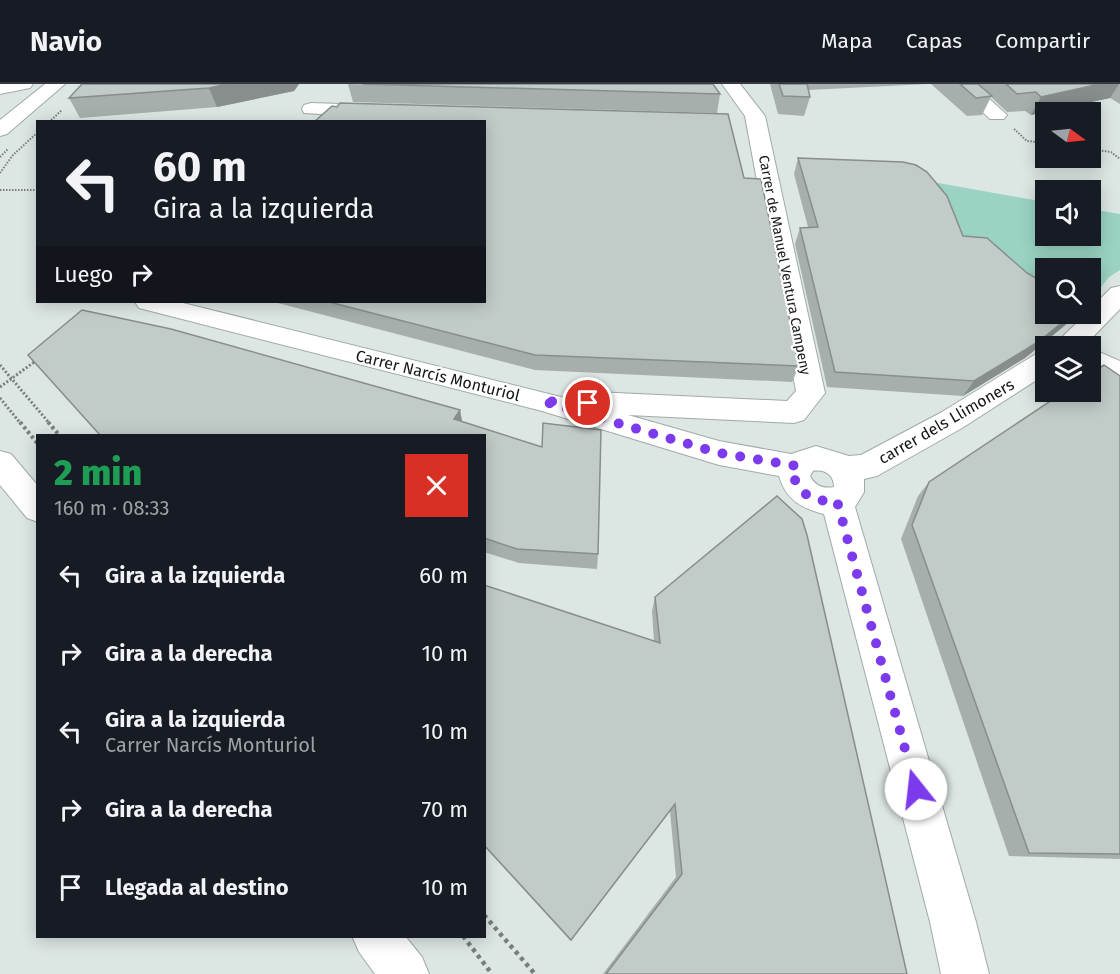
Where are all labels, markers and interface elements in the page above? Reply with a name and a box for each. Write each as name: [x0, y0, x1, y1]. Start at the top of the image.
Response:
text: Navio: [30, 25, 102, 58]
text: Mapa: [821, 28, 873, 54]
text: Capas: [906, 28, 962, 54]
text: Compartir: [995, 28, 1090, 54]
north arrow: [1035, 102, 1101, 168]
map controls: [1035, 102, 1101, 402]
text: 60 m: [153, 142, 247, 192]
icon: left: [54, 144, 132, 222]
street label: Carrer de Manuel Ventura Campeny: [755, 154, 814, 376]
button: sound: [1035, 180, 1101, 246]
text: Gira a la izquierda: [153, 193, 374, 225]
icon: right: [125, 258, 158, 291]
button: search: [1035, 258, 1101, 324]
text: Luego: [54, 261, 113, 288]
button: layers: [1035, 336, 1101, 402]
street label: Carrer Narcís Monturiol: [354, 346, 522, 405]
street label: carrer dels Llimoners: [875, 375, 1017, 468]
pin: [562, 377, 613, 428]
icon: arrive: [571, 386, 604, 419]
text: 2 min: [54, 451, 142, 495]
button: close: [405, 454, 468, 517]
text: 160 m · 08:33: [54, 496, 169, 520]
icon: left: [54, 559, 87, 592]
text: Gira a la izquierda: [105, 562, 285, 589]
text: 60 m: [419, 562, 468, 589]
icon: right: [54, 637, 87, 670]
text: Gira a la derecha: [105, 640, 273, 667]
text: 10 m: [422, 640, 468, 667]
text: Gira a la izquierda: [105, 706, 285, 733]
icon: left: [54, 715, 87, 748]
text: 10 m: [422, 718, 468, 745]
text: Carrer Narcís Monturiol: [105, 733, 316, 757]
position arrow: [884, 757, 948, 821]
icon: right: [54, 793, 87, 826]
text: Gira a la derecha: [105, 796, 273, 823]
text: 70 m: [422, 796, 468, 823]
icon: arrive: [54, 871, 87, 904]
text: Llegada al destino: [105, 874, 289, 901]
text: 10 m: [422, 874, 468, 901]

